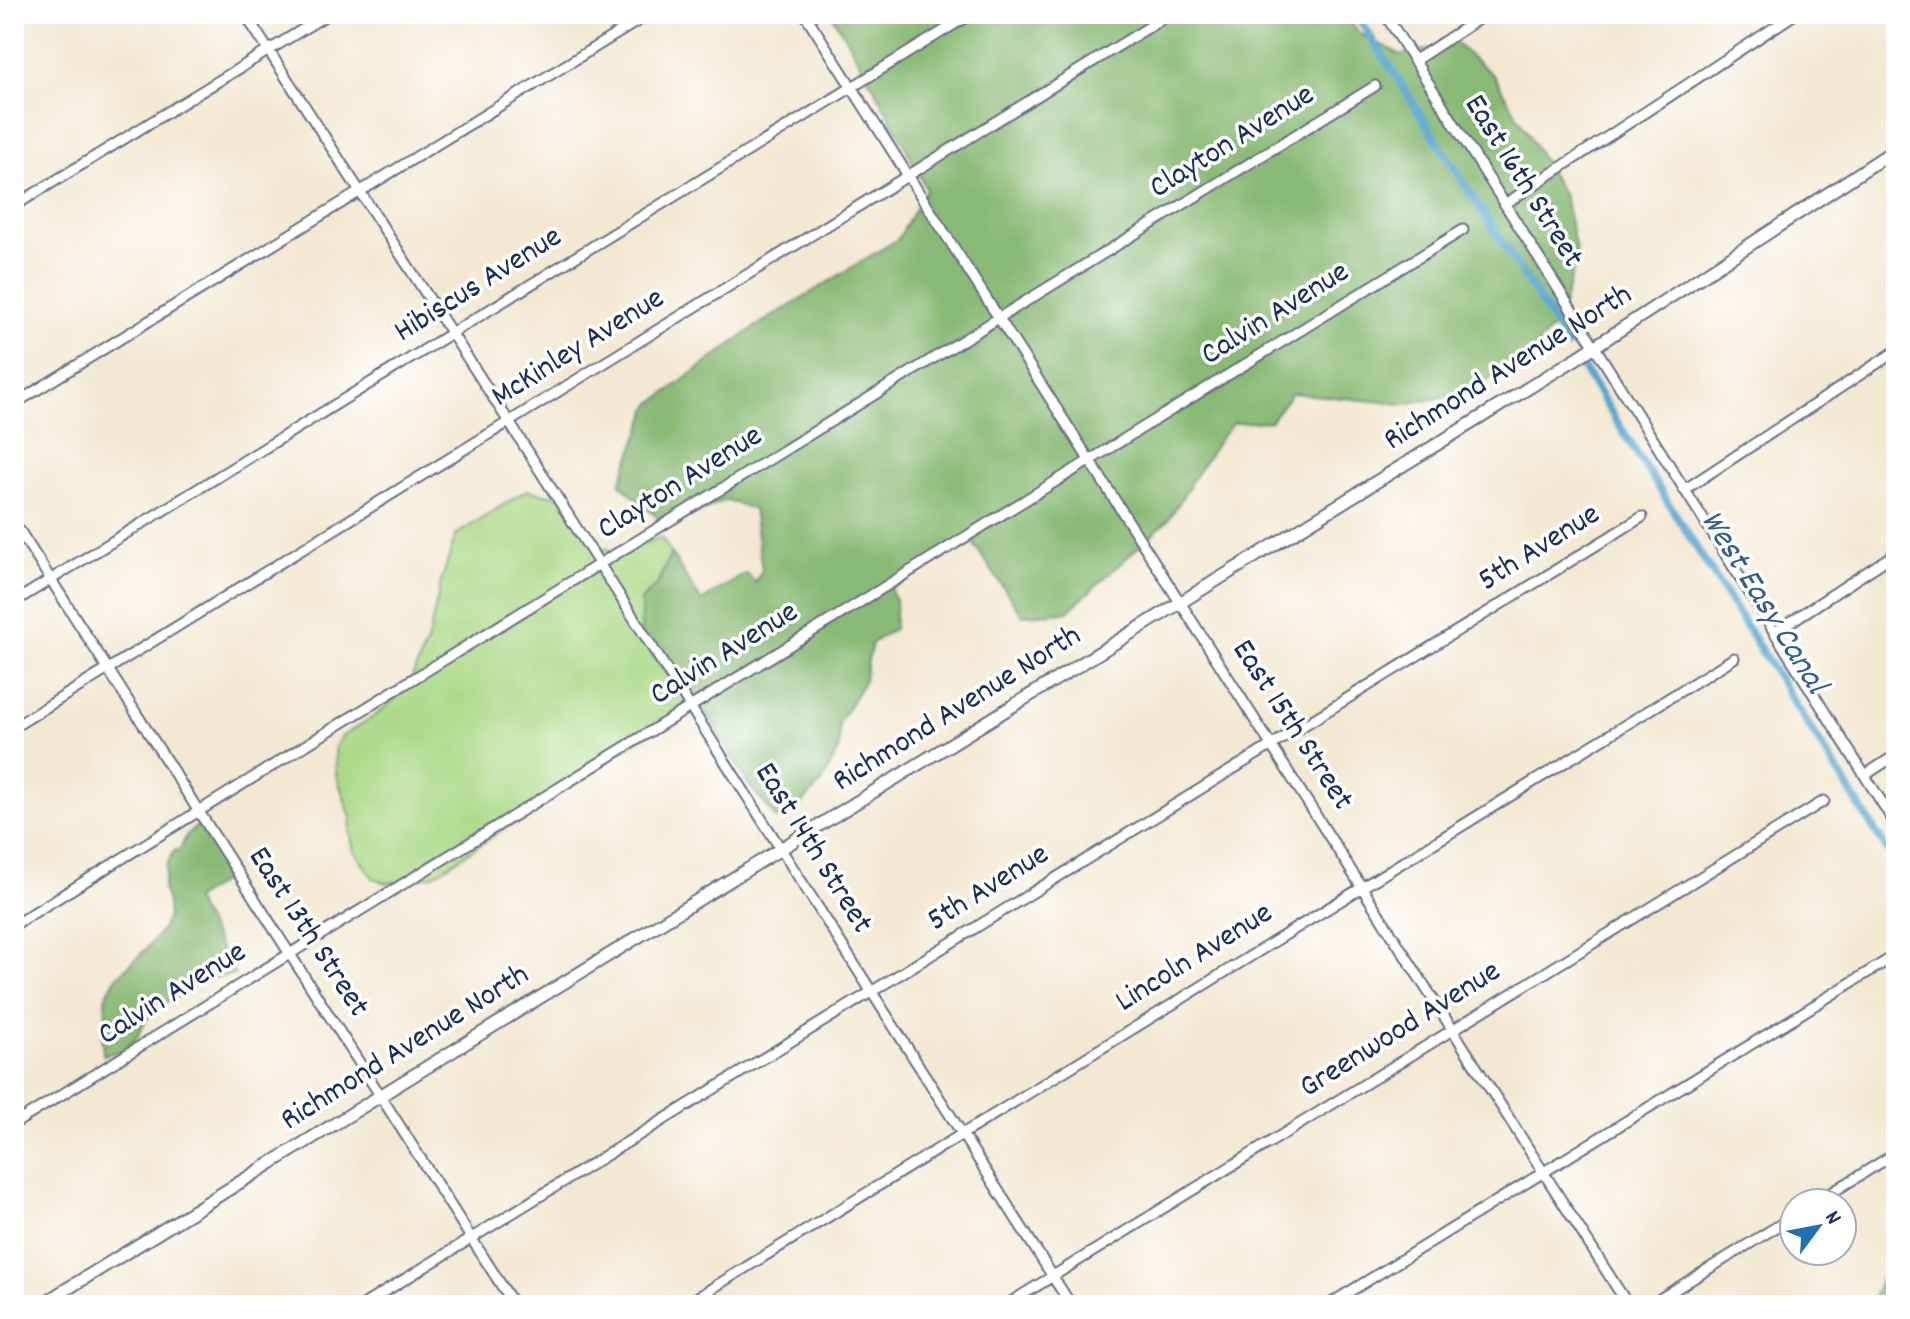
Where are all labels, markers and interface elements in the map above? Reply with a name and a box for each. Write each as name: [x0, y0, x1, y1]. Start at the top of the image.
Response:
street label: Clayton Avenue: [1141, 74, 1325, 212]
street label: East 16th Street: [1450, 87, 1594, 278]
street label: Hibiscus Avenue: [386, 216, 572, 356]
street label: Calvin Avenue: [1193, 251, 1359, 379]
street label: Richmond Avenue North: [1376, 274, 1642, 464]
street label: McKinley Avenue: [483, 277, 675, 421]
street label: Clayton Avenue: [589, 415, 773, 553]
street label: 5th Avenue: [1470, 493, 1610, 605]
water label: West Easy Canal: [1686, 501, 1840, 707]
street label: Calvin Avenue: [642, 591, 808, 719]
street label: Richmond Avenue North: [825, 615, 1091, 805]
street label: East 15th Street: [1218, 631, 1364, 821]
street label: East 14th Street: [741, 755, 883, 944]
street label: 5th Avenue: [919, 833, 1059, 945]
street label: East 13th Street: [235, 839, 379, 1027]
street label: Lincoln Avenue: [1107, 892, 1283, 1026]
street label: Calvin Avenue: [90, 931, 256, 1059]
street label: Greenwood Avenue: [1291, 951, 1511, 1111]
street label: Richmond Avenue North: [273, 954, 539, 1144]
north arrow: [1778, 1187, 1858, 1267]
text: N: [1816, 1205, 1848, 1231]

